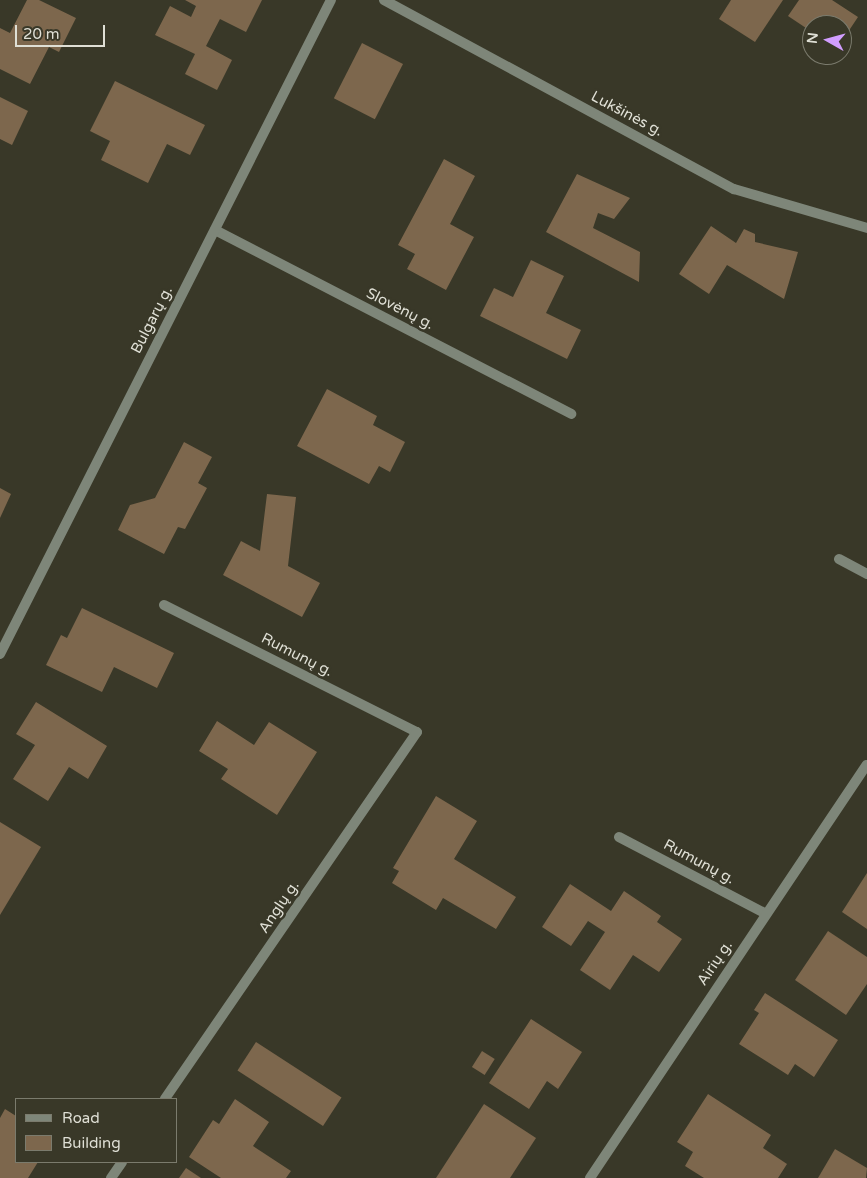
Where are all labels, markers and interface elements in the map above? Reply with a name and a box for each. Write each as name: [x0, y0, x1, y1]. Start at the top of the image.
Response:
scale bar: [18, 15, 108, 47]
north arrow: [802, 15, 852, 65]
text: 20 m: [23, 25, 60, 43]
text: N: [803, 32, 822, 45]
street label: Lukšinės g.: [588, 88, 666, 140]
street label: Bulgarų g.: [127, 283, 177, 357]
street label: Slovėnų g.: [363, 284, 437, 334]
street label: Rumunų g.: [258, 629, 336, 681]
street label: Rumunų g.: [660, 836, 738, 888]
street label: Anglų g.: [255, 877, 303, 937]
street label: Airių g.: [693, 937, 737, 989]
legend: [15, 1098, 178, 1163]
text: Road: [62, 1109, 100, 1127]
text: Building: [62, 1134, 121, 1152]

